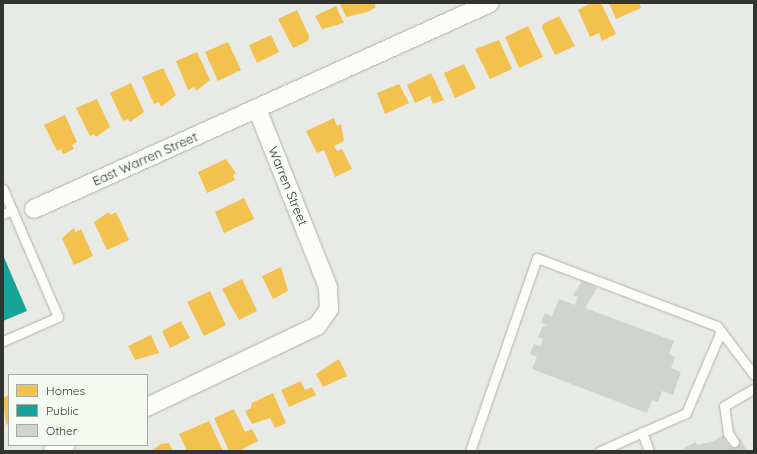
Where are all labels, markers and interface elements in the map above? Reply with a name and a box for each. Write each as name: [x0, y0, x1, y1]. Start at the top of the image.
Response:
street label: East Warren Street: [90, 129, 200, 189]
street label: Warren Street: [265, 144, 311, 228]
legend: [8, 374, 148, 446]
text: Homes: [46, 383, 85, 398]
text: Public: [46, 403, 79, 418]
text: Other: [46, 423, 77, 438]

